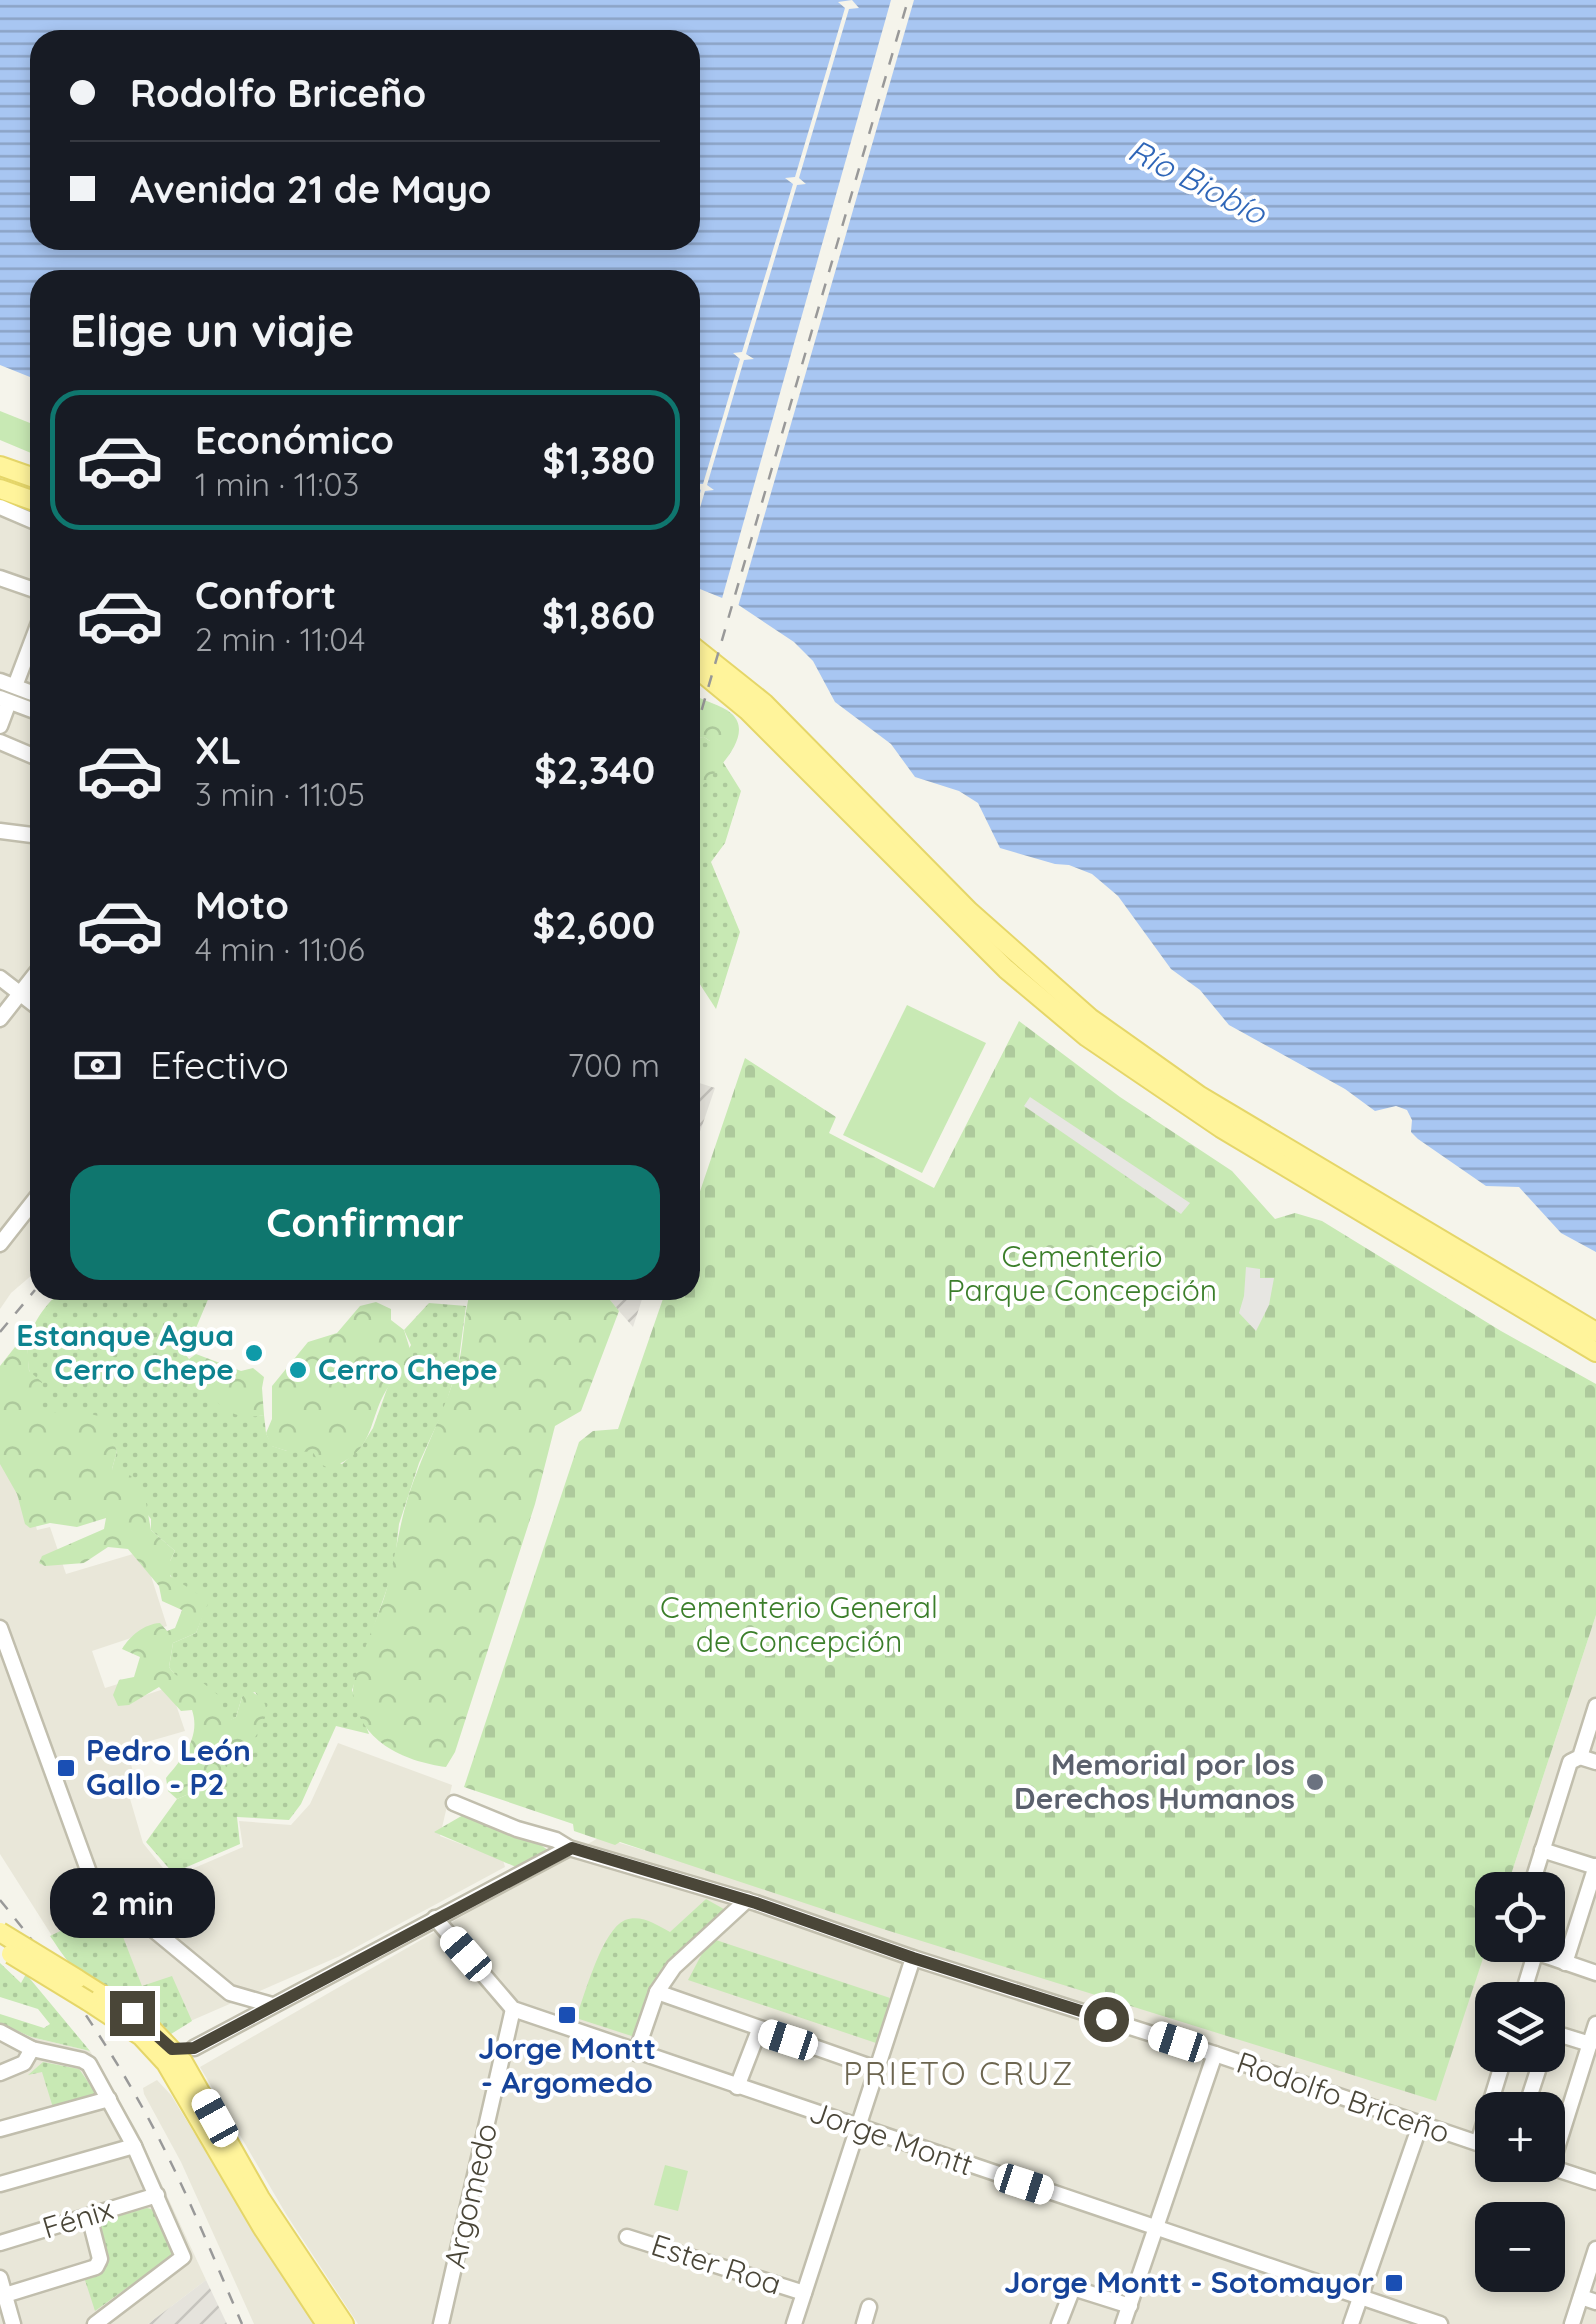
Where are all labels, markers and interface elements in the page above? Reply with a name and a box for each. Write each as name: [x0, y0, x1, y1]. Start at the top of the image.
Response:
text: Rodolfo Briceño: [130, 69, 426, 117]
water label: Río Biobío: [1122, 129, 1274, 233]
text: Avenida 21 de Mayo: [130, 165, 492, 213]
text: Elige un viaje: [70, 302, 354, 358]
icon: car: [75, 415, 165, 505]
text: Económico: [195, 416, 394, 464]
text: $1,380: [543, 436, 655, 484]
text: 1 min · 11:03: [195, 464, 359, 504]
icon: car: [75, 570, 165, 660]
text: Confort: [195, 571, 336, 619]
text: $1,860: [542, 591, 655, 639]
text: 2 min · 11:04: [195, 619, 365, 659]
icon: car: [75, 725, 165, 815]
text: XL: [195, 726, 241, 774]
text: $2,340: [534, 746, 655, 794]
text: 3 min · 11:05: [195, 774, 365, 814]
icon: car: [75, 880, 165, 970]
text: Moto: [195, 881, 289, 929]
text: $2,600: [533, 901, 655, 949]
text: 4 min · 11:06: [195, 929, 365, 969]
icon: cash: [70, 1038, 125, 1093]
text: Efectivo: [150, 1041, 289, 1089]
text: 700 m: [568, 1045, 660, 1085]
button: Confirmar: [70, 1165, 660, 1280]
park label: Cementerio Parque Concepción: [947, 1237, 1217, 1309]
place label: Estanque Agua Cerro Chepe: [16, 1316, 234, 1388]
marker: Estanque Agua Cerro Chepe: [243, 1342, 265, 1364]
place label: Cerro Chepe: [318, 1350, 498, 1388]
marker: Cerro Chepe: [287, 1359, 309, 1381]
park label: Cementerio General de Concepción: [660, 1588, 938, 1660]
place label: Pedro León Gallo - P2: [86, 1731, 251, 1803]
place label: Memorial por los Derechos Humanos: [1014, 1745, 1295, 1817]
marker: Pedro León Gallo - P2: [55, 1757, 77, 1779]
marker: Memorial por los Derechos Humanos: [1304, 1771, 1326, 1793]
callout: 2 min: [49, 1868, 214, 1938]
map controls: [1475, 1872, 1565, 2292]
button: locate: [1475, 1872, 1565, 1962]
text: 2 min: [91, 1883, 174, 1923]
car: [435, 1922, 497, 1986]
button: layers: [1475, 1982, 1565, 2072]
route end: [110, 1991, 155, 2036]
route start: [1084, 1997, 1129, 2042]
marker: Jorge Montt - Argomedo: [556, 2004, 578, 2026]
car: [755, 2016, 821, 2064]
car: [1145, 2018, 1211, 2066]
place label: Jorge Montt - Argomedo: [478, 2029, 656, 2101]
street label: Rodolfo Briceño: [1232, 2043, 1455, 2151]
district label: PRIETO CRUZ: [843, 2053, 1075, 2093]
car: [187, 2084, 243, 2152]
street label: Jorge Montt: [805, 2092, 978, 2184]
button: +: [1475, 2092, 1565, 2182]
street label: Argomedo: [435, 2120, 505, 2272]
car: [991, 2160, 1057, 2208]
street label: Fénix: [38, 2189, 118, 2247]
button: −: [1475, 2202, 1565, 2292]
street label: Ester Roa: [647, 2225, 786, 2303]
place label: Jorge Montt - Sotomayor: [1004, 2263, 1374, 2301]
marker: Jorge Montt - Sotomayor: [1383, 2272, 1405, 2294]

